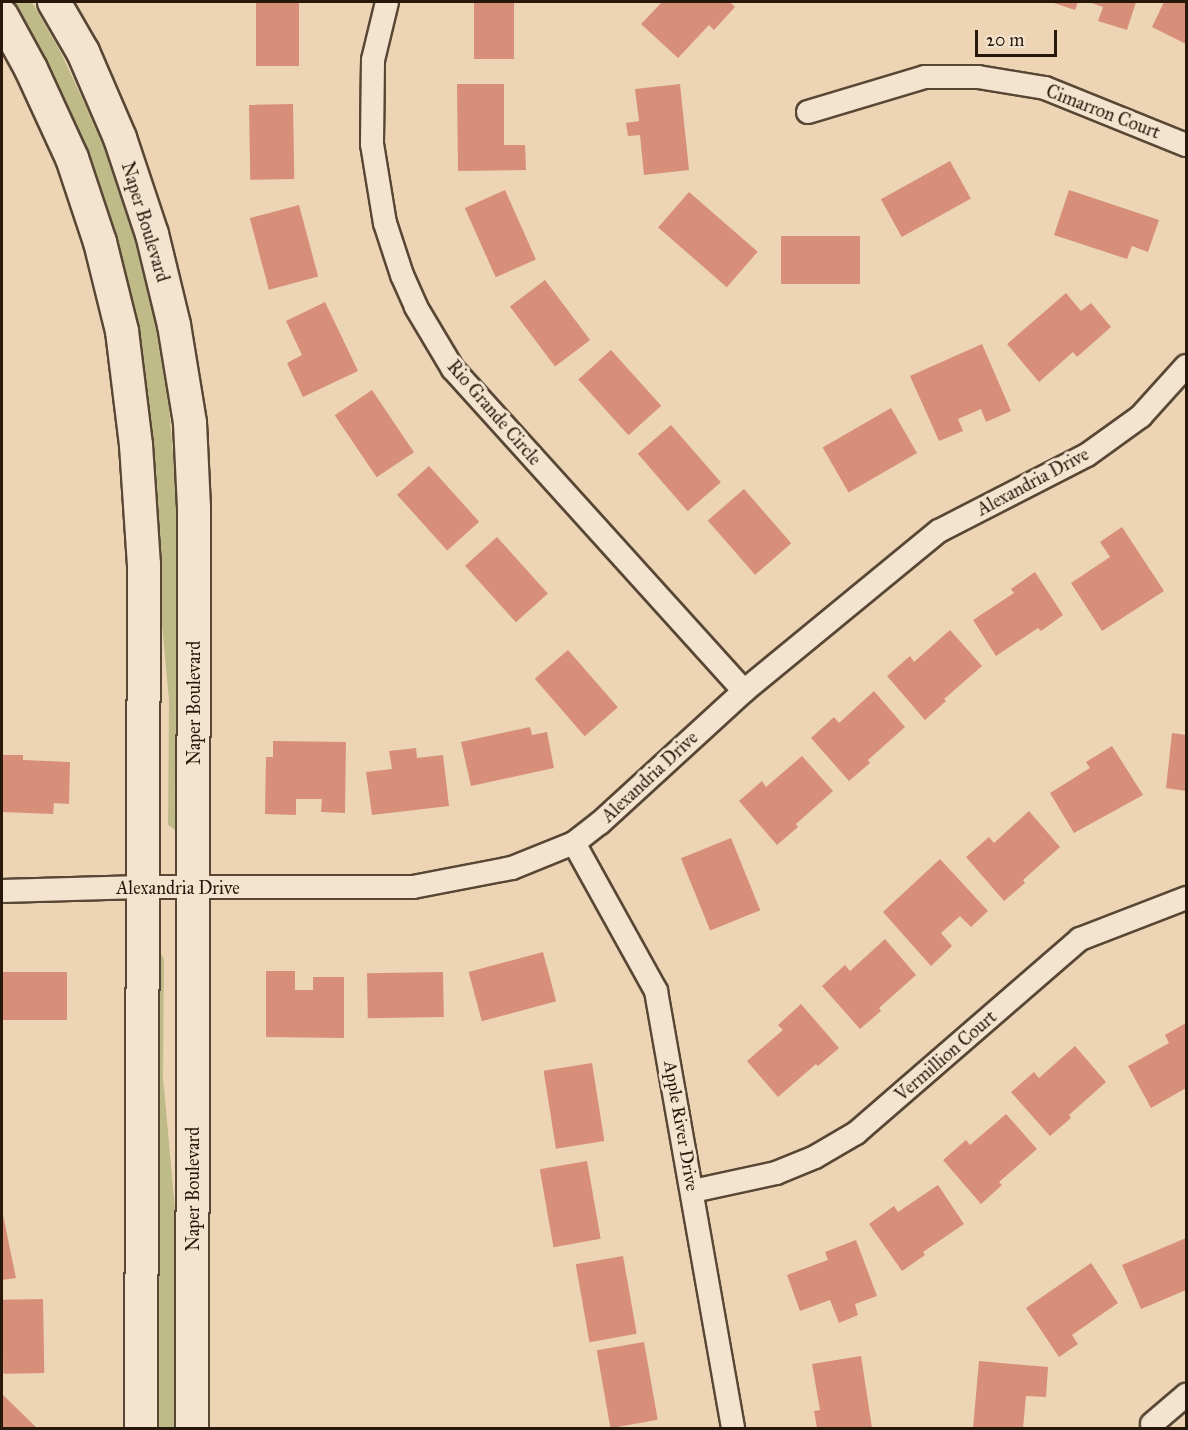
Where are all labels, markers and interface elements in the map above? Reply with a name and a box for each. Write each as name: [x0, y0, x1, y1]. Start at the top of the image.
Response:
scale bar: [978, 18, 1060, 56]
text: 20 m: [986, 29, 1024, 51]
street label: Cimarron Court: [1043, 80, 1163, 144]
street label: Naper Boulevard: [116, 159, 174, 285]
street label: Rio Grande Circle: [443, 356, 545, 470]
street label: Alexandria Drive: [973, 443, 1093, 521]
street label: Naper Boulevard: [183, 641, 205, 765]
street label: Alexandria Drive: [597, 727, 703, 827]
street label: Alexandria Drive: [116, 877, 240, 899]
street label: Vermillion Court: [891, 1006, 1001, 1106]
street label: Apple River Drive: [659, 1059, 703, 1193]
street label: Naper Boulevard: [182, 1127, 204, 1251]

